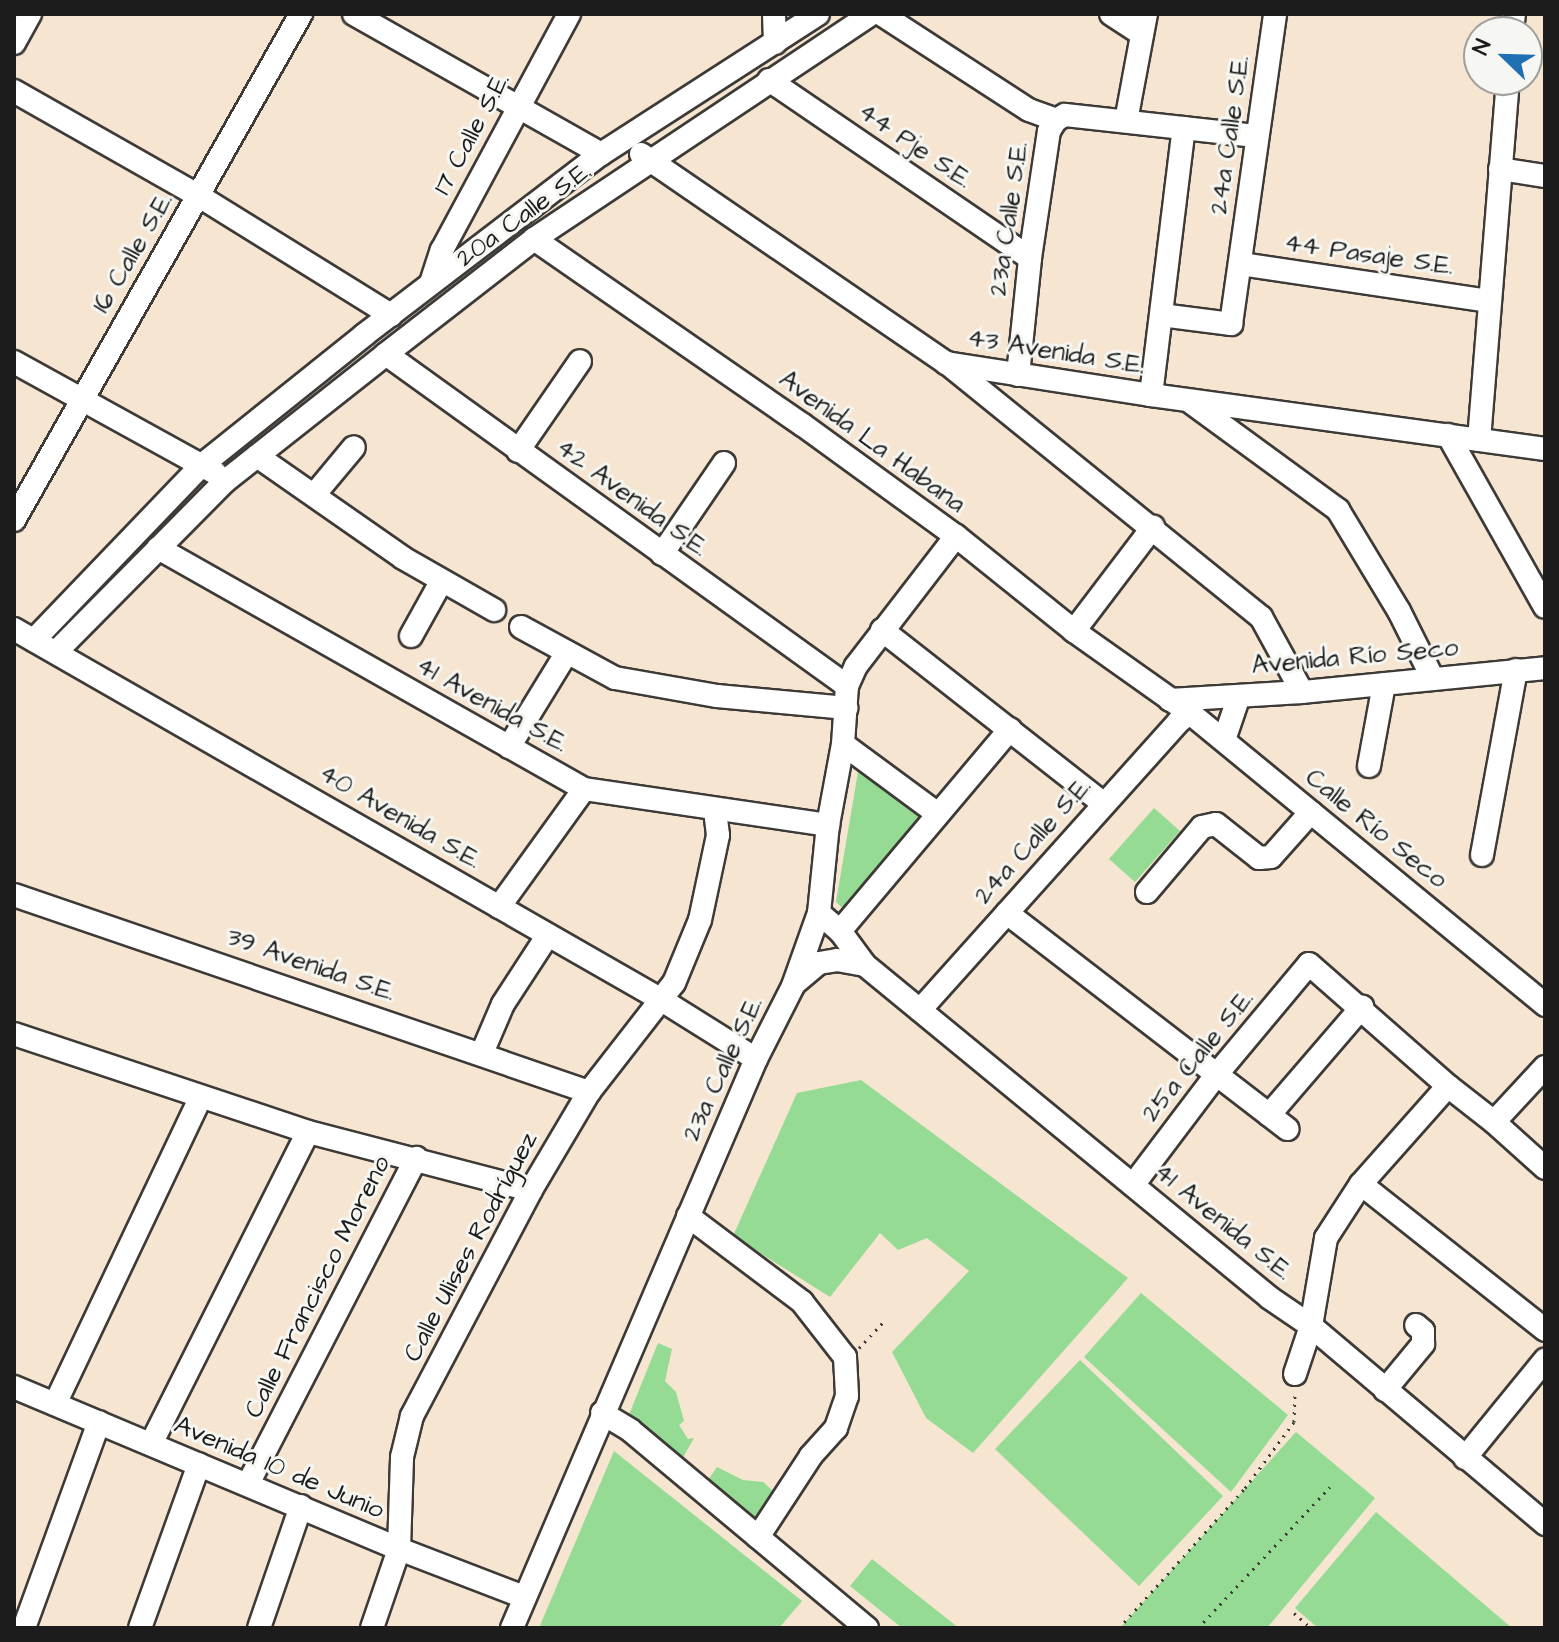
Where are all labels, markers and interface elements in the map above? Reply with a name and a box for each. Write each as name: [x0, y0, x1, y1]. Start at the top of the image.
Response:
north arrow: [1463, 16, 1543, 96]
text: N: [1465, 35, 1499, 60]
street label: 24a Calle S.E.: [1203, 54, 1257, 216]
street label: 17 Calle S.E.: [427, 68, 517, 200]
street label: 44 Pje S.E.: [852, 96, 978, 196]
street label: 23a Calle S.E.: [983, 140, 1035, 298]
street label: 20a Calle S.E.: [451, 156, 597, 274]
street label: 16 Calle S.E.: [86, 187, 180, 319]
street label: 44 Pasaje S.E.: [1282, 228, 1456, 282]
street label: 43 Avenida S.E.: [965, 323, 1147, 381]
street label: Avenida La Habana: [773, 364, 971, 520]
street label: 42 Avenida S.E.: [550, 432, 714, 564]
street label: Avenida Río Seco: [1250, 632, 1460, 682]
street label: 41 Avenida S.E.: [411, 650, 573, 760]
street label: 40 Avenida S.E.: [313, 758, 487, 876]
street label: Calle Río Seco: [1299, 762, 1453, 896]
street label: 24a Calle S.E.: [968, 771, 1098, 911]
street label: 39 Avenida S.E.: [223, 922, 399, 1008]
street label: 25a Calle S.E.: [1135, 984, 1261, 1128]
street label: 23a Calle S.E.: [676, 992, 770, 1146]
street label: Calle Ulises Rodríguez: [397, 1127, 545, 1367]
street label: Calle Francisco Moreno: [238, 1151, 398, 1423]
street label: 41 Avenida S.E.: [1148, 1157, 1298, 1287]
street label: Avenida 10 de Junio: [170, 1410, 388, 1526]

